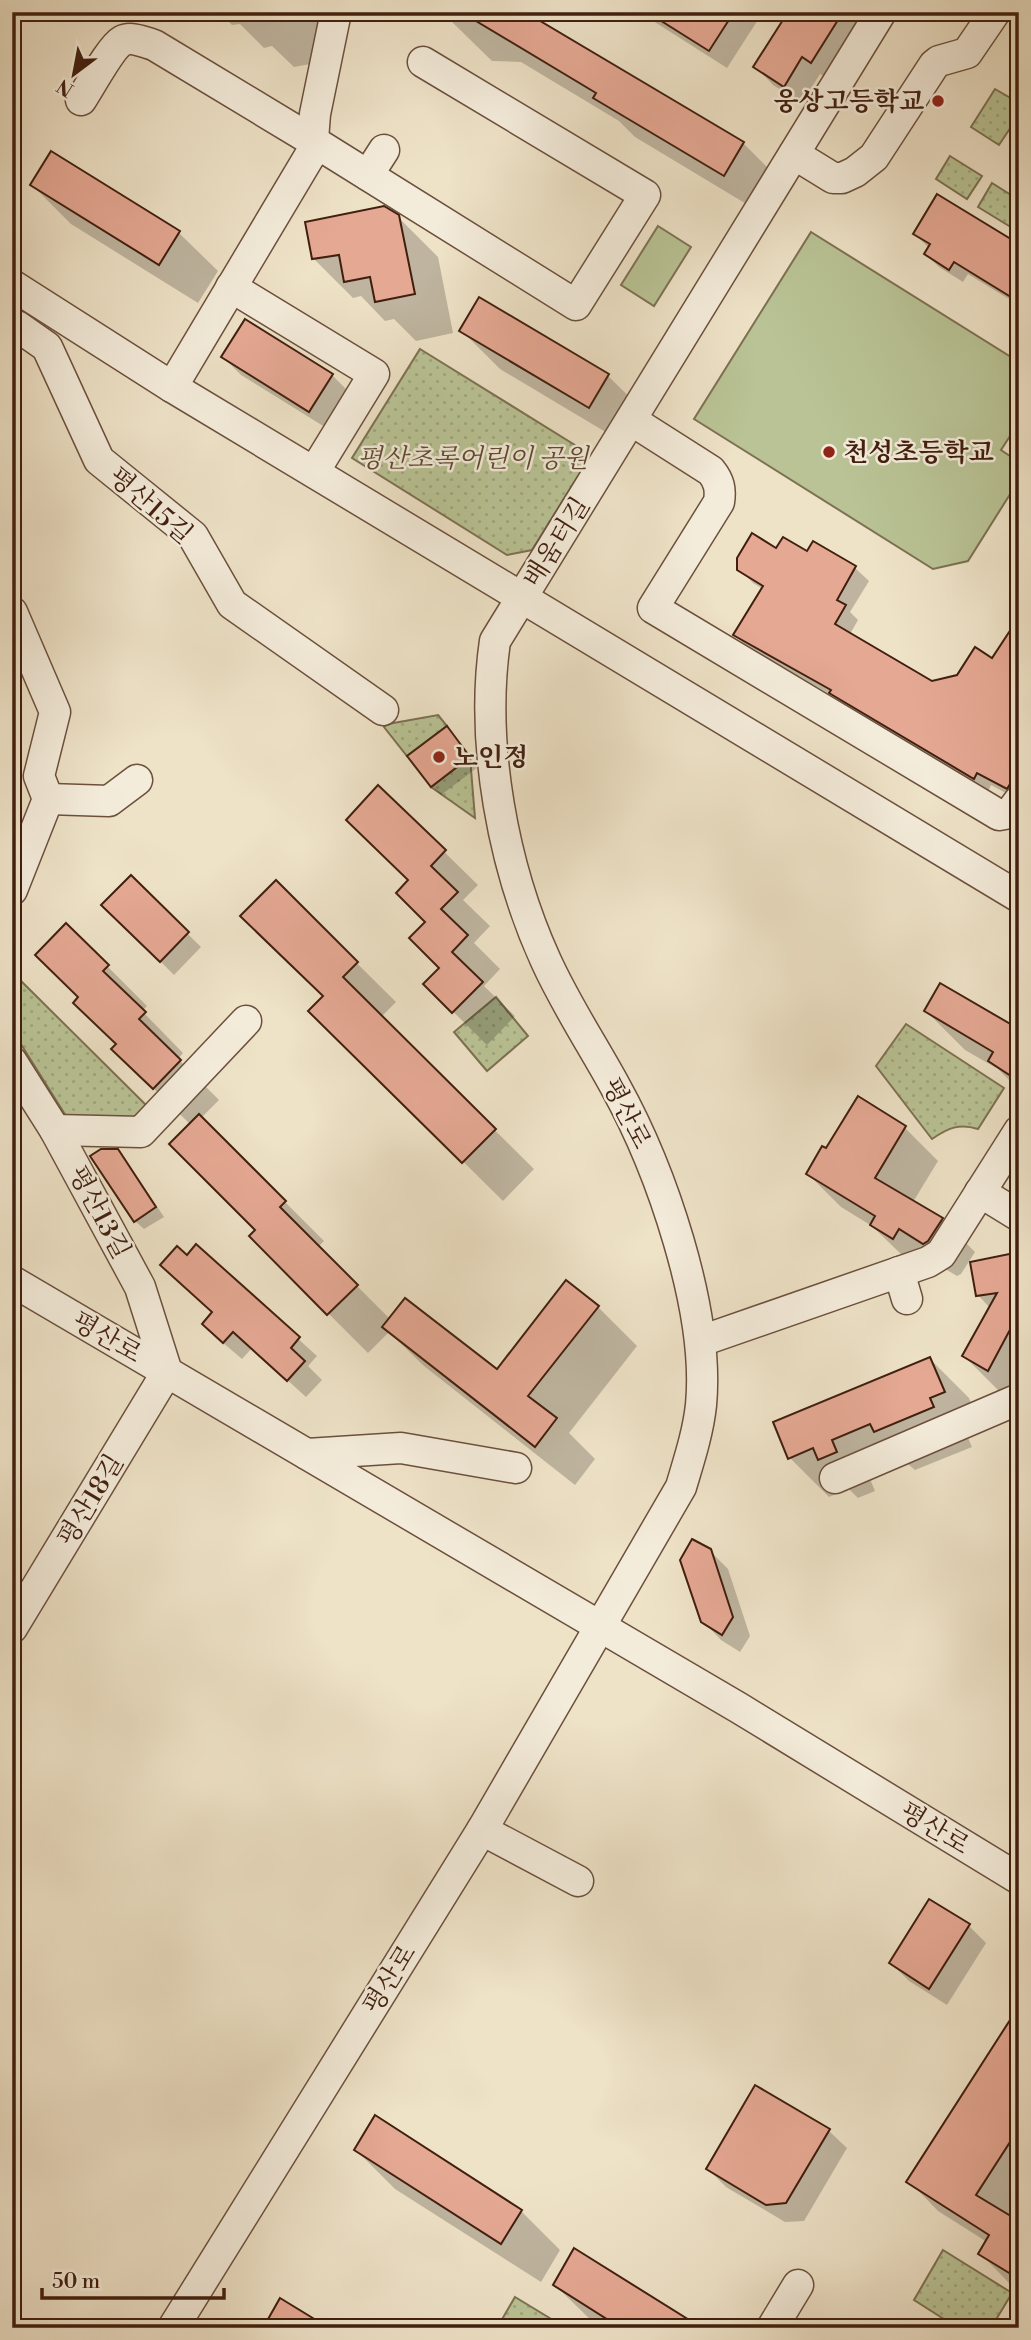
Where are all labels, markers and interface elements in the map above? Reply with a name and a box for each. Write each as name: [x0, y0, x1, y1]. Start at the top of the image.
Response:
north arrow: [38, 38, 108, 108]
text: N: [53, 73, 78, 102]
place label: 웅상고등학교: [773, 86, 924, 118]
marker: 웅상고등학교: [930, 93, 946, 109]
place label: 천성초등학교: [843, 437, 994, 469]
park label: 평산초록어린이 공원: [357, 443, 591, 475]
marker: 천성초등학교: [821, 444, 837, 460]
street label: 평산15길: [102, 461, 199, 551]
street label: 배움터길: [517, 491, 597, 594]
place label: 노인정: [453, 742, 528, 774]
marker: 노인정: [431, 749, 447, 765]
street label: 평산로: [595, 1073, 657, 1154]
street label: 평산13길: [61, 1160, 137, 1265]
street label: 평산로: [66, 1305, 147, 1371]
street label: 평산18길: [51, 1449, 131, 1552]
street label: 평산로: [894, 1796, 975, 1862]
street label: 평산로: [356, 1939, 423, 2020]
scale bar: [42, 2256, 224, 2300]
text: 50 m: [52, 2269, 100, 2295]

